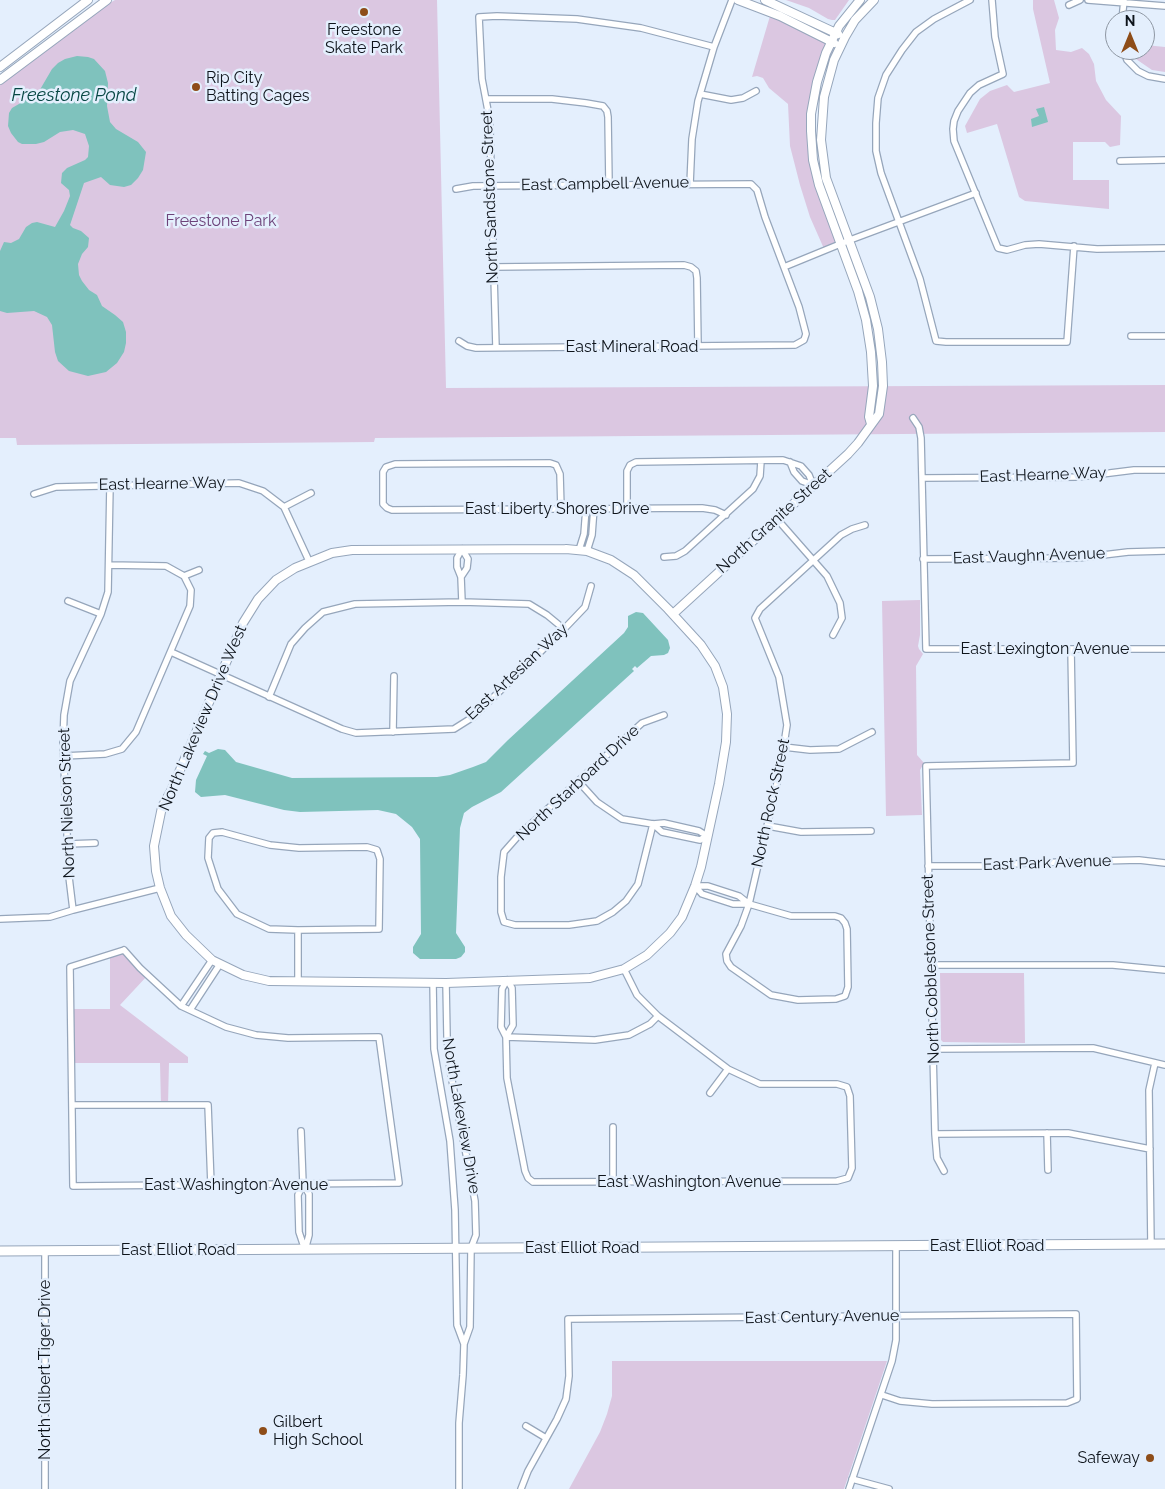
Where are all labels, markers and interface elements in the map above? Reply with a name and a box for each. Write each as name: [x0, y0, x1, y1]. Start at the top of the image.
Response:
marker: Freestone Skate Park: [358, 6, 370, 18]
north arrow: [1105, 10, 1155, 60]
text: N: [1125, 13, 1135, 29]
place label: Freestone Skate Park: [325, 20, 403, 58]
place label: Rip City Batting Cages: [206, 68, 310, 106]
marker: Rip City Batting Cages: [190, 81, 202, 93]
water label: Freestone Pond: [11, 85, 137, 107]
street label: North Sandstone Street: [477, 110, 503, 284]
street label: East Campbell Avenue: [521, 173, 689, 195]
park label: Freestone Park: [166, 211, 276, 231]
street label: East Mineral Road: [566, 337, 698, 357]
street label: East Hearne Way: [979, 463, 1107, 487]
street label: North Granite Street: [713, 464, 835, 578]
street label: East Hearne Way: [98, 473, 226, 495]
street label: East Liberty Shores Drive: [465, 499, 649, 519]
street label: East Vaughn Avenue: [952, 544, 1106, 568]
street label: East Artesian Way: [462, 620, 572, 724]
street label: North Lakeview Drive West: [155, 622, 251, 814]
street label: East Lexington Avenue: [961, 639, 1129, 659]
street label: North Starboard Drive: [513, 721, 643, 845]
street label: North Nielson Street: [55, 727, 79, 879]
street label: North Rock Street: [748, 737, 794, 869]
street label: East Park Avenue: [982, 851, 1112, 875]
street label: North Cobblestone Street: [918, 874, 944, 1064]
street label: North Lakeview Drive: [438, 1037, 484, 1195]
street label: East Washington Avenue: [597, 1172, 781, 1192]
street label: East Washington Avenue: [144, 1175, 328, 1195]
street label: East Elliot Road: [930, 1236, 1044, 1256]
street label: East Elliot Road: [525, 1238, 639, 1258]
street label: East Elliot Road: [121, 1240, 235, 1260]
street label: North Gilbert Tiger Drive: [35, 1280, 55, 1460]
street label: East Century Avenue: [745, 1306, 899, 1328]
place label: Gilbert High School: [273, 1412, 363, 1450]
marker: Gilbert High School: [257, 1425, 269, 1437]
place label: Safeway: [1078, 1448, 1140, 1468]
marker: Safeway: [1144, 1452, 1156, 1464]

